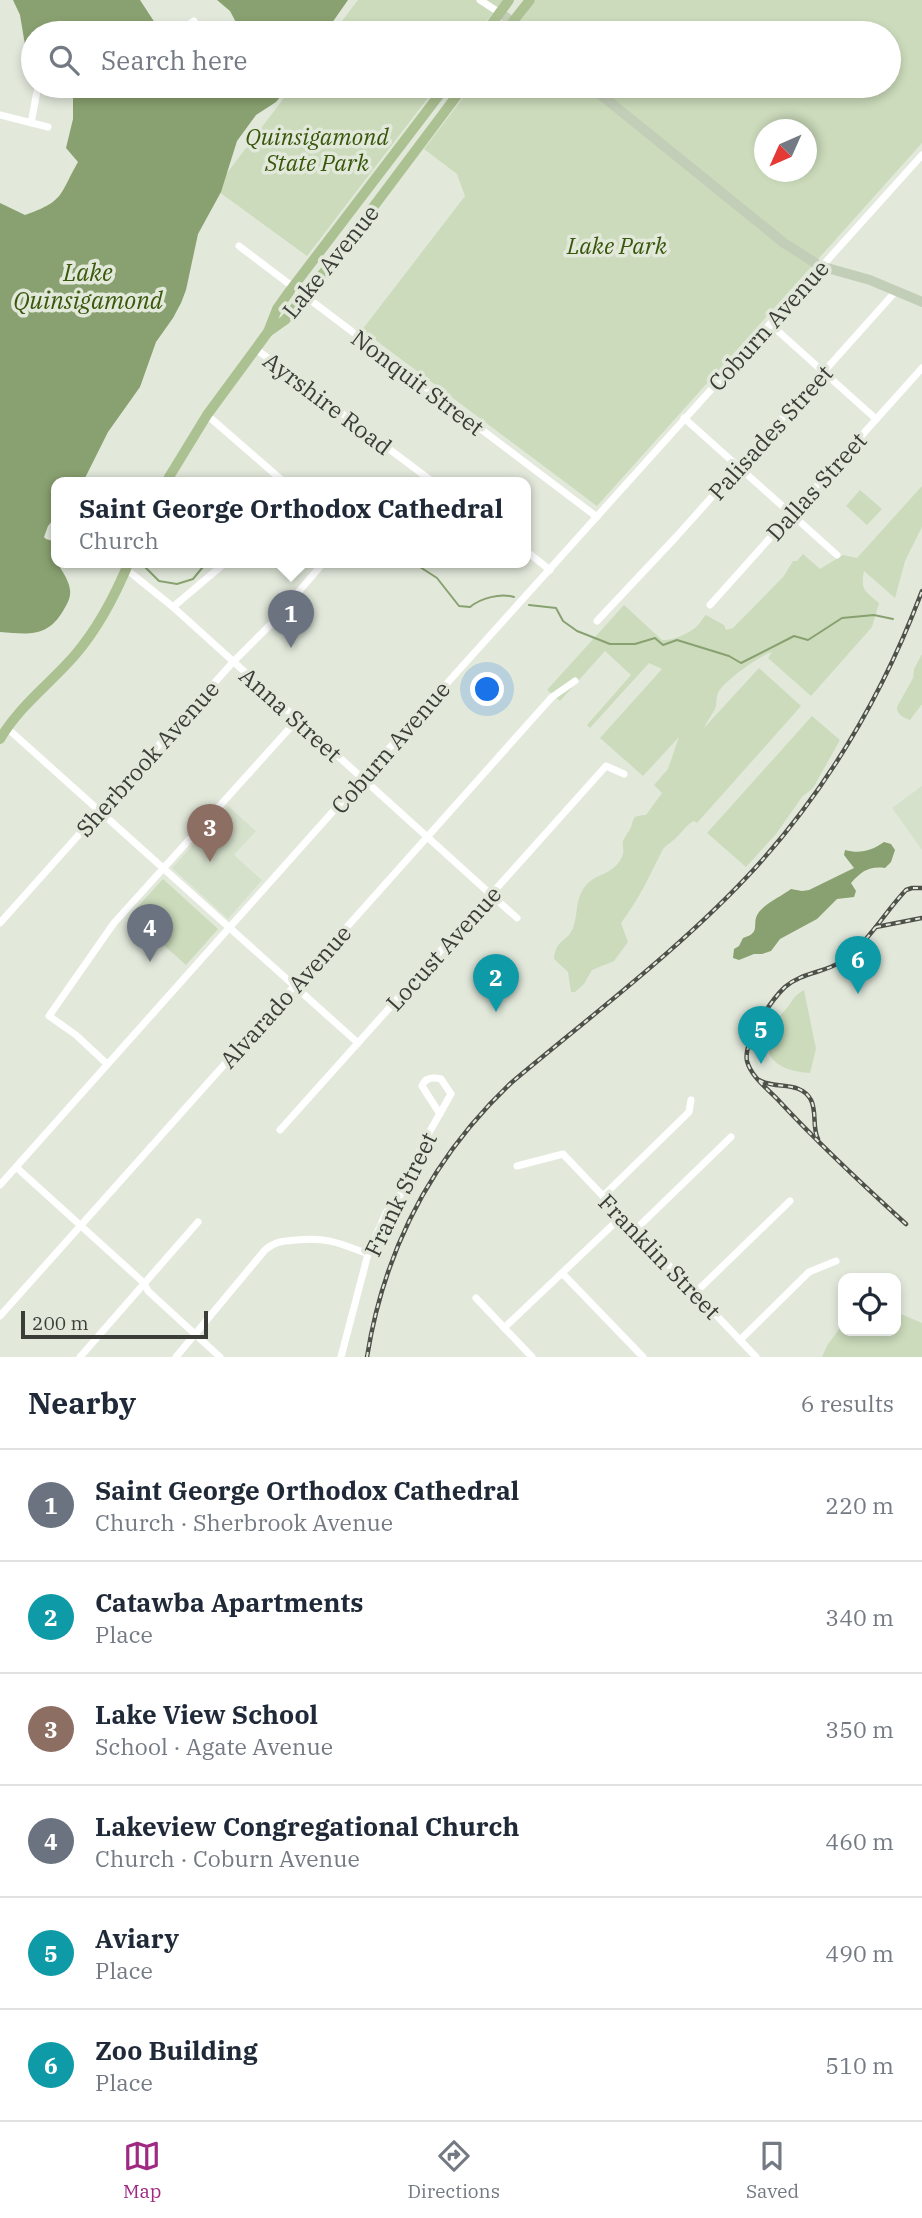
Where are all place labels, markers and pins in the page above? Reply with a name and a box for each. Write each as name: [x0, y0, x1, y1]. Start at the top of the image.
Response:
pin: 1: [268, 590, 314, 648]
pin: 3: [187, 804, 233, 862]
pin: 4: [127, 904, 173, 962]
pin: 6: [835, 936, 881, 994]
pin: 2: [473, 954, 519, 1012]
pin: 5: [738, 1006, 784, 1064]

